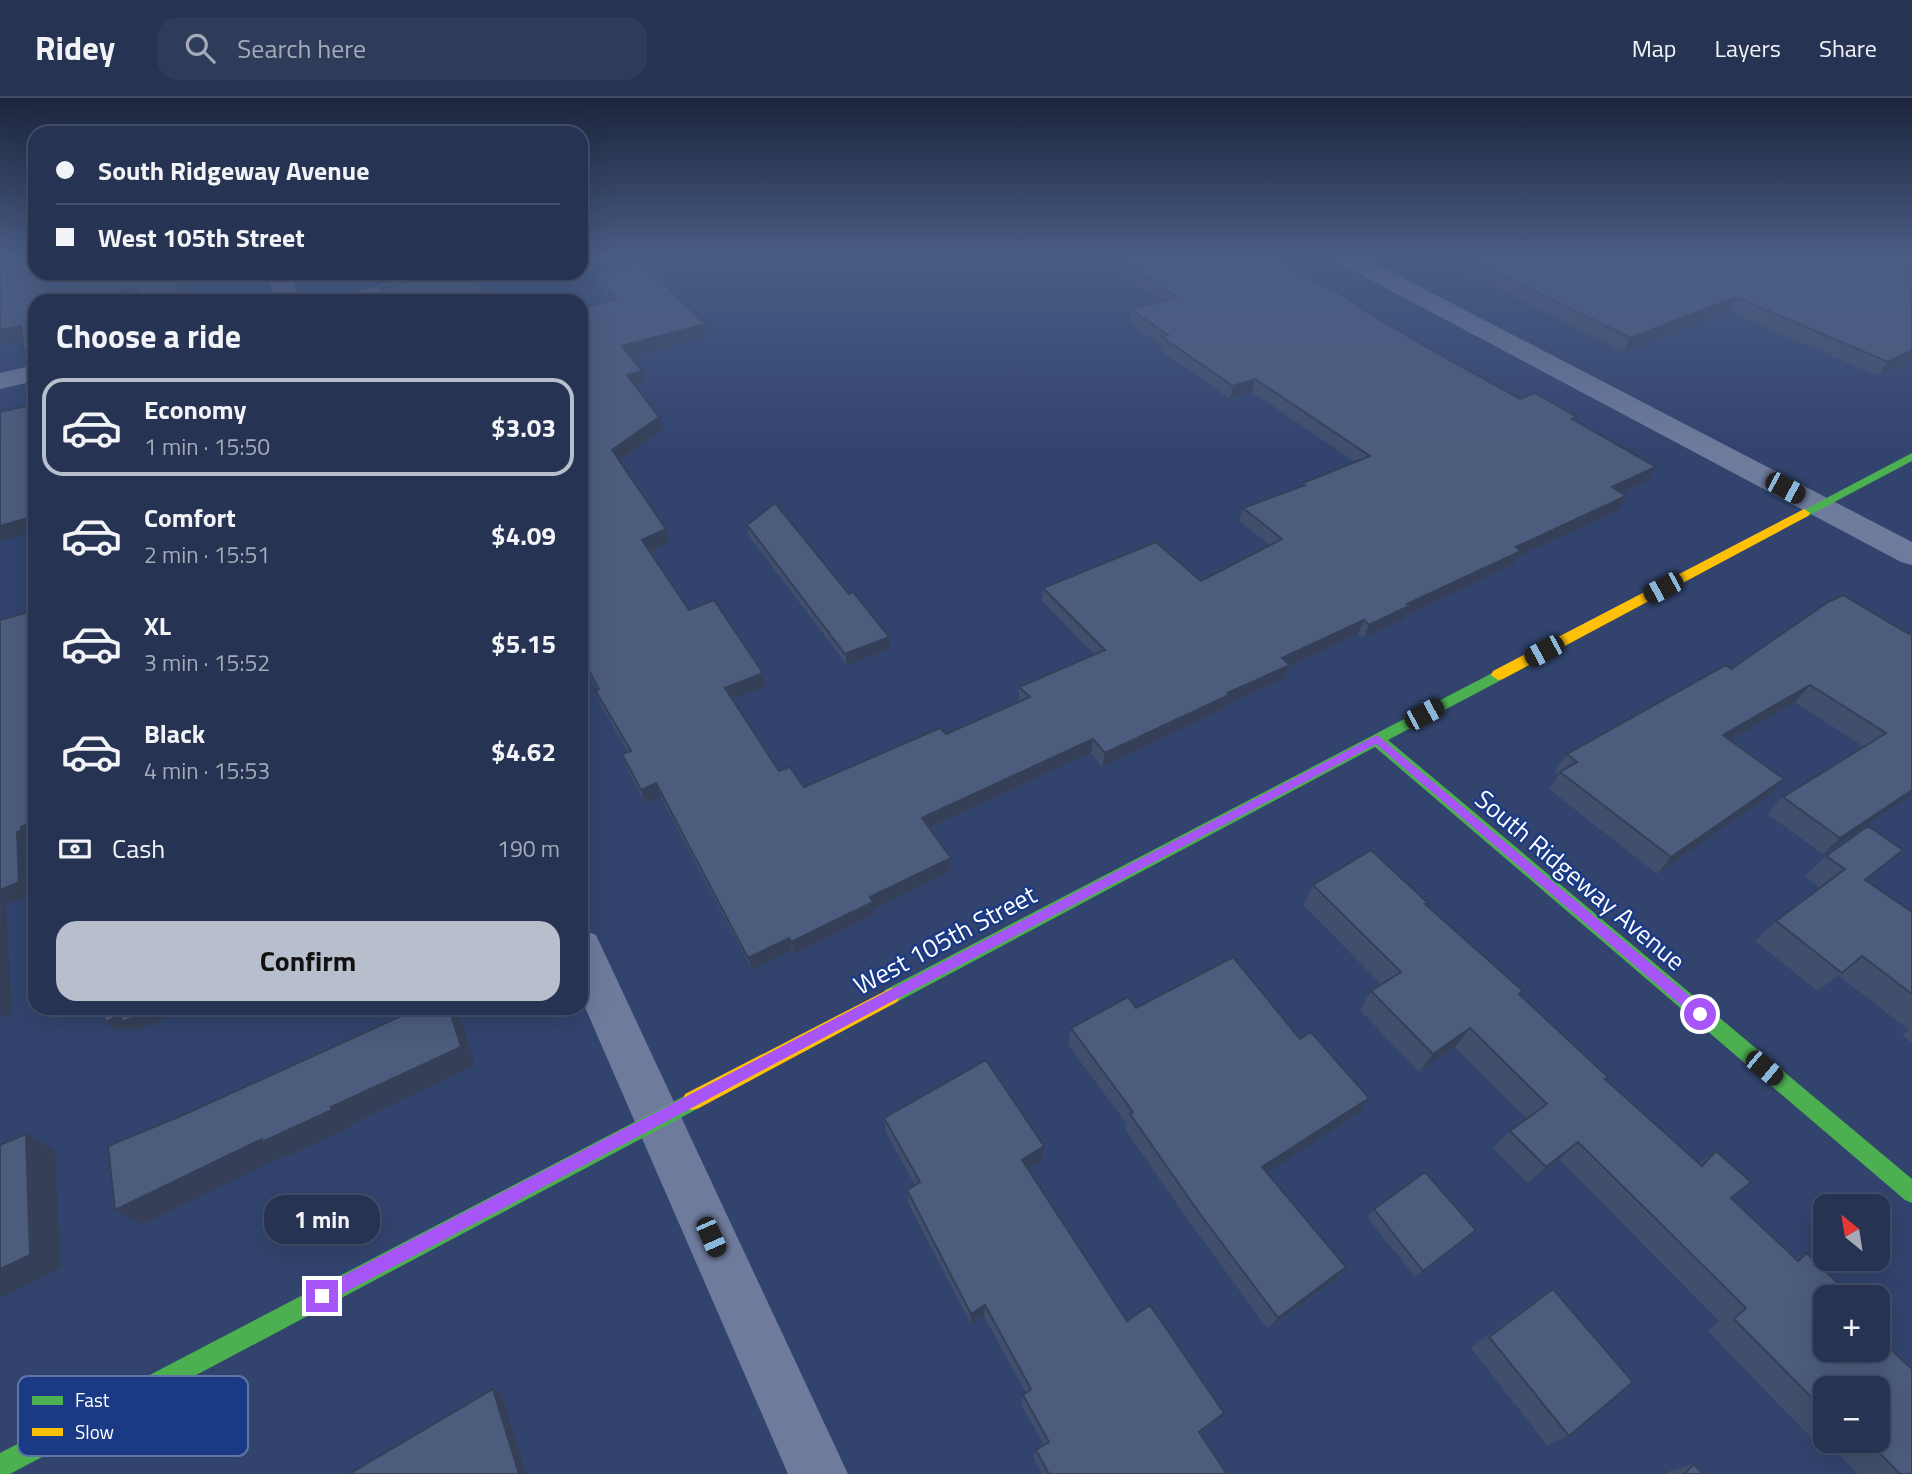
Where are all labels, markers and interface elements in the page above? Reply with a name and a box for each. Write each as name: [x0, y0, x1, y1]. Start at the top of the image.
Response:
search box: [157, 17, 647, 80]
text: Ridey: [35, 23, 115, 73]
icon: search: [181, 29, 219, 67]
text: Search here: [237, 29, 366, 68]
text: Map: [1632, 30, 1677, 66]
text: Layers: [1715, 30, 1781, 66]
text: Share: [1819, 30, 1877, 66]
text: South Ridgeway Avenue: [98, 151, 369, 190]
text: West 105th Street: [98, 218, 305, 257]
text: Choose a ride: [56, 312, 241, 360]
text: Economy: [144, 390, 246, 429]
icon: car: [60, 396, 123, 459]
text: $3.03: [491, 408, 556, 447]
text: 1 min · 15:50: [144, 429, 270, 464]
car: [1762, 469, 1809, 507]
text: Comfort: [144, 498, 236, 537]
icon: car: [60, 504, 123, 567]
text: $4.09: [491, 516, 556, 555]
text: 2 min · 15:51: [144, 537, 270, 572]
car: [1640, 569, 1687, 607]
text: XL: [144, 606, 171, 645]
icon: car: [60, 612, 123, 675]
text: $5.15: [491, 624, 556, 663]
car: [1521, 632, 1568, 670]
text: 3 min · 15:52: [144, 645, 270, 680]
car: [1401, 695, 1448, 733]
text: Black: [144, 714, 205, 753]
icon: car: [60, 720, 123, 783]
text: $4.62: [491, 732, 556, 771]
text: 4 min · 15:53: [144, 753, 270, 788]
street label: South Ridgeway Avenue: [1466, 780, 1694, 980]
text: Cash: [112, 829, 165, 868]
icon: cash: [56, 830, 94, 868]
text: 190 m: [497, 831, 560, 866]
street label: West 105th Street: [846, 875, 1043, 1004]
button: Confirm: [56, 921, 560, 1001]
route start: [1684, 998, 1716, 1030]
car: [1742, 1046, 1787, 1090]
callout: 1 min: [264, 1194, 380, 1244]
north arrow: [1813, 1194, 1890, 1270]
map controls: [1813, 1194, 1890, 1453]
text: 1 min: [294, 1202, 350, 1237]
car: [693, 1214, 730, 1260]
route end: [306, 1280, 338, 1312]
button: +: [1813, 1285, 1890, 1362]
legend: [18, 1376, 248, 1456]
button: −: [1813, 1376, 1890, 1453]
text: Fast: [75, 1385, 110, 1414]
text: Slow: [75, 1417, 114, 1446]

